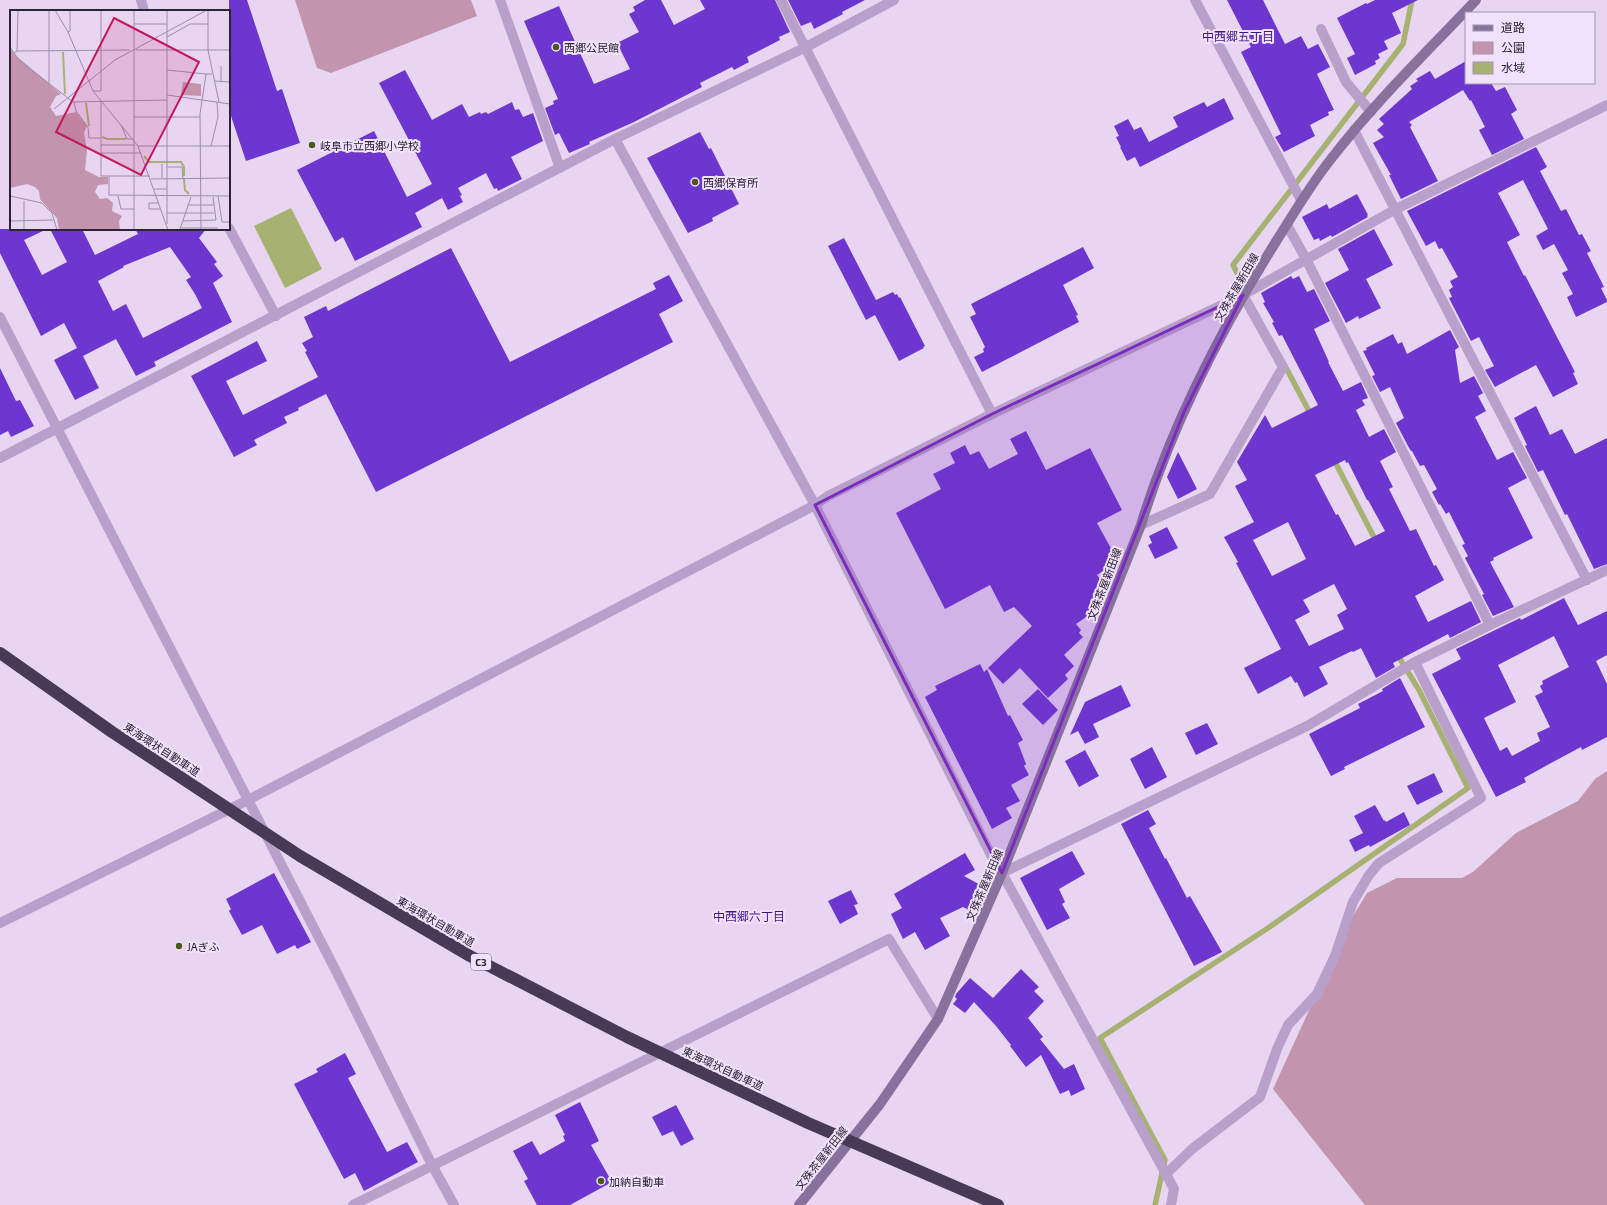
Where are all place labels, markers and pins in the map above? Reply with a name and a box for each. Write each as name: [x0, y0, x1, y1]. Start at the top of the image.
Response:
place label: 西郷公民館: [564, 41, 619, 54]
marker: 西郷公民館: [551, 42, 561, 52]
place label: 岐阜市立西郷小学校: [320, 139, 419, 152]
marker: 岐阜市立西郷小学校: [307, 140, 317, 150]
place label: 西郷保育所: [703, 176, 759, 189]
marker: 西郷保育所: [690, 177, 700, 187]
place label: JAぎふ: [187, 940, 220, 953]
marker: JAぎふ: [174, 941, 184, 951]
place label: 加納自動車: [609, 1175, 664, 1188]
marker: 加納自動車: [596, 1176, 606, 1186]

